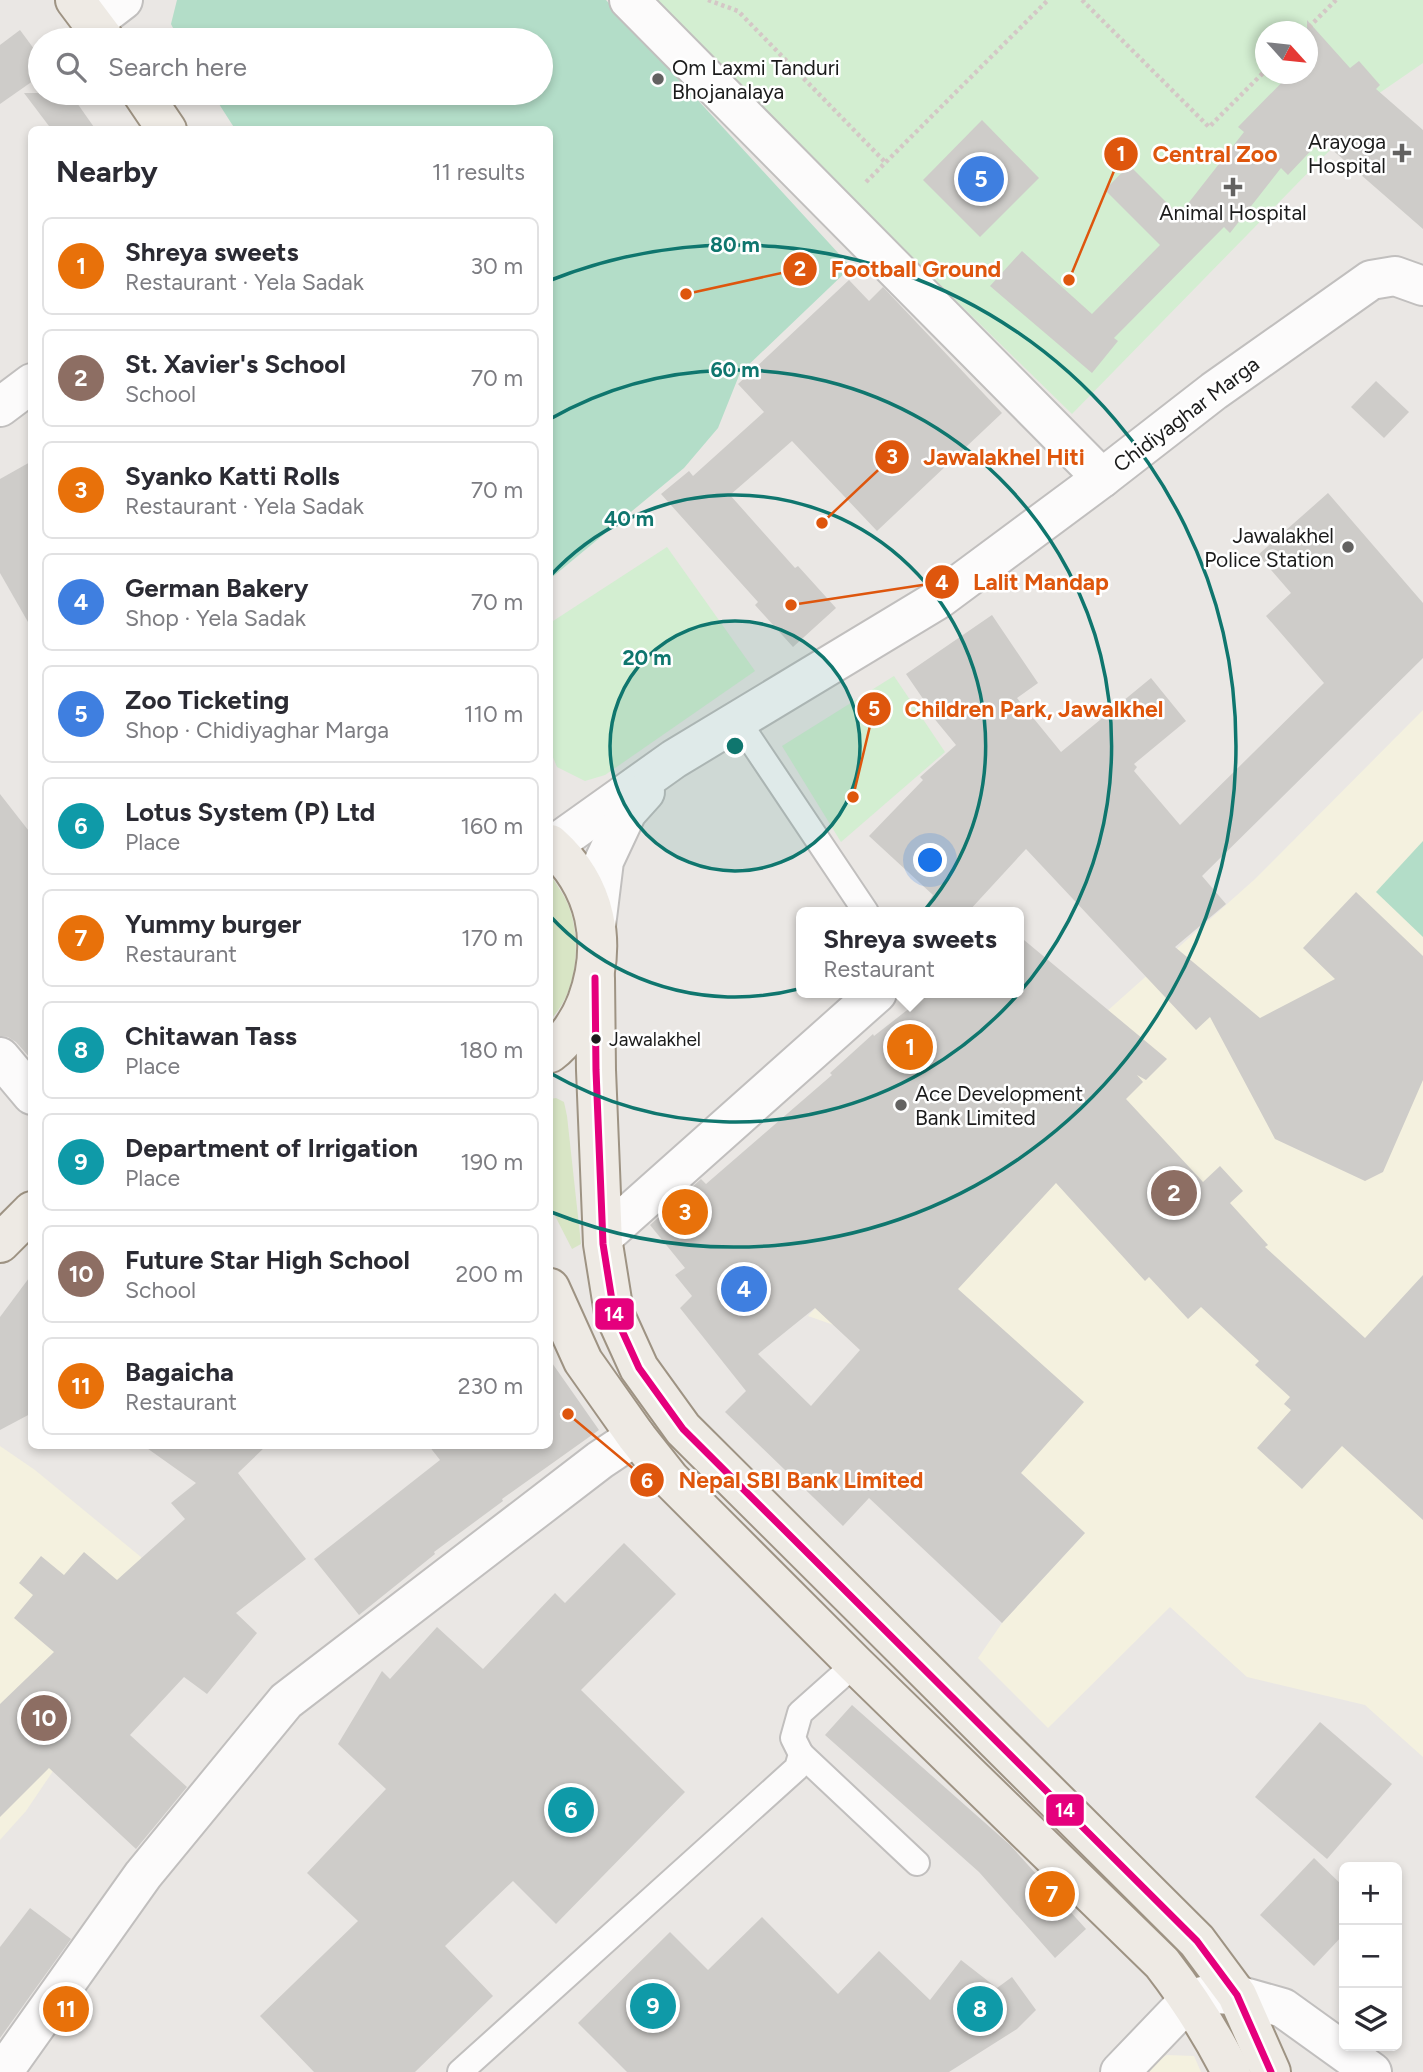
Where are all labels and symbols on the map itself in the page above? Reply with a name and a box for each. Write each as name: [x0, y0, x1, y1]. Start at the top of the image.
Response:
north arrow: [1255, 21, 1318, 84]
place label: Om Laxmi Tanduri Bhojanalaya: [672, 55, 840, 104]
marker: Om Laxmi Tanduri Bhojanalaya: [650, 71, 666, 87]
place label: Arayoga Hospital: [1308, 129, 1386, 178]
callout: Central Zoo: [1103, 132, 1291, 176]
text: Central Zoo: [1152, 140, 1278, 168]
text: 1: [1117, 141, 1125, 166]
marker: Arayoga Hospital: [1392, 143, 1412, 163]
pin: 5: [958, 153, 1004, 205]
marker: Animal Hospital: [1223, 177, 1243, 197]
place label: Animal Hospital: [1159, 200, 1307, 225]
text: 80 m: [710, 232, 760, 257]
callout: Football Ground: [782, 247, 1015, 291]
text: Football Ground: [831, 255, 1001, 283]
text: 2: [794, 256, 806, 281]
street label: Chidiyaghar Marga: [1108, 351, 1264, 477]
text: 60 m: [710, 357, 760, 382]
callout: Jawalakhel Hiti: [874, 435, 1099, 479]
text: Jawalakhel Hiti: [923, 443, 1085, 471]
text: 3: [886, 444, 898, 469]
text: 40 m: [604, 506, 654, 531]
place label: Jawalakhel Police Station: [1204, 523, 1334, 572]
marker: Jawalakhel Police Station: [1340, 539, 1356, 555]
callout: Lalit Mandap: [924, 560, 1123, 604]
text: Lalit Mandap: [973, 568, 1109, 596]
text: 4: [935, 570, 949, 595]
text: 20 m: [622, 645, 672, 670]
callout: Children Park, Jawalkhel: [856, 687, 1178, 731]
text: Children Park, Jawalkhel: [905, 695, 1163, 723]
text: 5: [868, 696, 880, 721]
centre of rings: [723, 734, 747, 758]
your location: [913, 843, 947, 877]
pin: 1: [887, 1021, 933, 1073]
place label: Jawalakhel: [609, 1028, 701, 1051]
marker: Jawalakhel: [589, 1032, 603, 1046]
place label: Ace Development Bank Limited: [915, 1081, 1083, 1130]
marker: Ace Development Bank Limited: [893, 1097, 909, 1113]
pin: 2: [1151, 1167, 1197, 1219]
pin: 3: [662, 1186, 708, 1238]
pin: 4: [721, 1263, 767, 1315]
line badge: 14: [594, 1297, 635, 1331]
text: 14: [604, 1303, 624, 1326]
callout: Nepal SBI Bank Limited: [630, 1458, 938, 1502]
text: Nepal SBI Bank Limited: [678, 1466, 924, 1494]
text: 6: [641, 1468, 653, 1493]
pin: 10: [21, 1692, 67, 1744]
pin: 6: [548, 1784, 594, 1836]
line badge: 14: [1045, 1793, 1085, 1827]
text: 14: [1055, 1799, 1075, 1822]
pin: 7: [1029, 1868, 1075, 1920]
pin: 9: [630, 1980, 676, 2032]
pin: 11: [43, 1983, 89, 2035]
pin: 8: [957, 1983, 1003, 2035]

